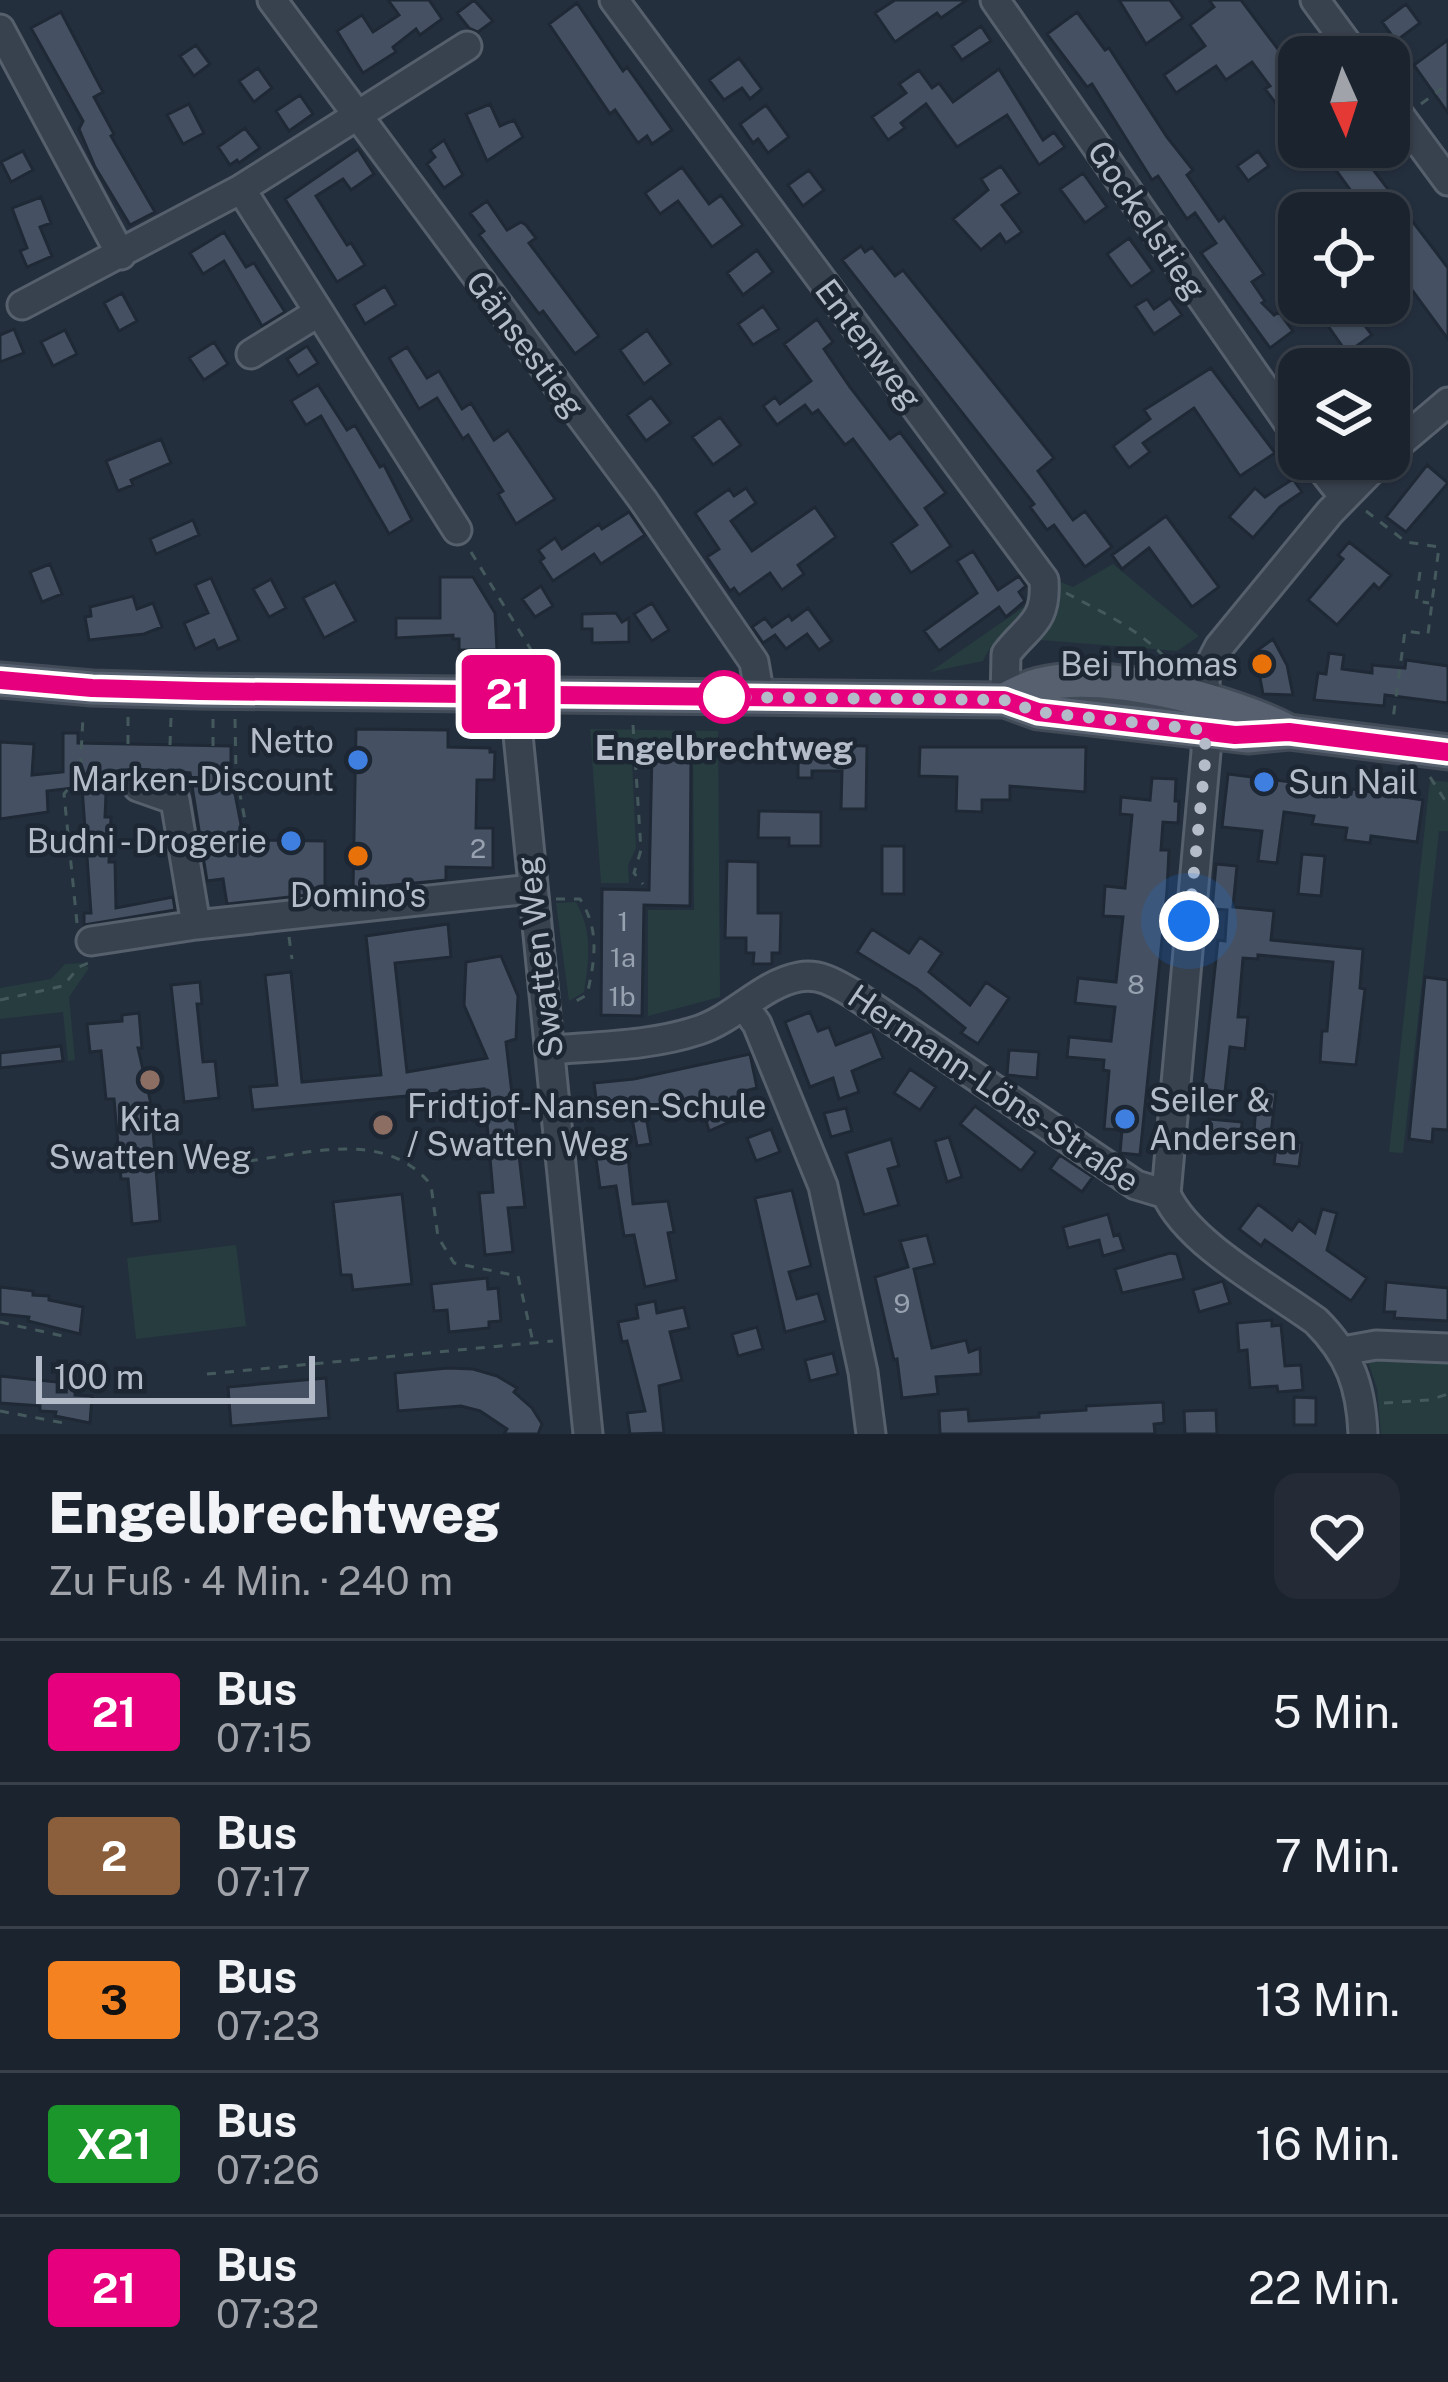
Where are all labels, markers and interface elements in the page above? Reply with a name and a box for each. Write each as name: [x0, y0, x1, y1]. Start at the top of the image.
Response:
north arrow: [1278, 36, 1410, 168]
map controls: [1278, 36, 1410, 480]
street label: Gockelstieg: [1080, 134, 1214, 306]
button: locate: [1278, 192, 1410, 324]
street label: Gänsestieg: [459, 263, 593, 425]
street label: Entenweg: [808, 272, 930, 416]
button: layers: [1278, 348, 1410, 480]
place label: Bei Thomas: [1060, 645, 1238, 683]
marker: Bei Thomas: [1249, 651, 1275, 677]
line badge: 21: [454, 655, 562, 733]
text: 21: [486, 669, 530, 718]
marker: Engelbrechtweg: [699, 672, 749, 722]
place label: Netto Marken-Discount: [71, 722, 334, 798]
place label: Engelbrechtweg: [595, 729, 854, 767]
marker: Netto Marken-Discount: [345, 747, 371, 773]
place label: Sun Nail: [1288, 763, 1418, 801]
marker: Sun Nail: [1251, 769, 1277, 795]
place label: Budni - Drogerie: [27, 822, 267, 860]
marker: Budni - Drogerie: [278, 828, 304, 854]
house number: 2: [470, 832, 486, 864]
marker: Domino's: [345, 843, 371, 869]
street label: Swatten Weg: [508, 854, 570, 1060]
place label: Domino's: [290, 876, 426, 914]
your location: [1159, 891, 1219, 951]
house number: 1: [618, 905, 629, 937]
house number: 1a: [610, 941, 636, 973]
house number: 8: [1127, 968, 1145, 1000]
street label: Hermann-Löns-Straße: [841, 976, 1147, 1200]
house number: 1b: [608, 980, 636, 1012]
marker: Kita Swatten Weg: [137, 1067, 163, 1093]
place label: Seiler & Andersen: [1149, 1081, 1297, 1157]
place label: Fridtjof-Nansen-Schule / Swatten Weg: [407, 1087, 766, 1163]
place label: Kita Swatten Weg: [49, 1100, 251, 1176]
marker: Seiler & Andersen: [1112, 1106, 1138, 1132]
marker: Fridtjof-Nansen-Schule / Swatten Weg: [370, 1112, 396, 1138]
house number: 9: [894, 1287, 910, 1319]
scale bar: [36, 1350, 315, 1403]
text: 100 m: [54, 1358, 144, 1396]
button: heart: [1274, 1473, 1400, 1599]
text: Engelbrechtweg: [48, 1479, 500, 1546]
text: Zu Fuß · 4 Min. · 240 m: [48, 1558, 453, 1604]
text: Bus: [216, 1662, 297, 1715]
text: 5 Min.: [1273, 1685, 1400, 1738]
text: 21: [92, 1687, 136, 1736]
text: 07:15: [216, 1715, 312, 1761]
text: Bus: [216, 1806, 297, 1859]
text: 7 Min.: [1275, 1829, 1400, 1882]
text: 2: [101, 1831, 127, 1880]
text: 07:17: [216, 1859, 311, 1905]
text: Bus: [216, 1950, 297, 2003]
text: 13 Min.: [1255, 1973, 1400, 2026]
text: 3: [100, 1975, 128, 2024]
text: 07:23: [216, 2003, 320, 2049]
text: Bus: [216, 2094, 297, 2147]
text: 16 Min.: [1255, 2117, 1400, 2170]
text: X21: [77, 2119, 151, 2168]
text: 07:26: [216, 2147, 320, 2193]
text: Bus: [216, 2238, 297, 2291]
text: 22 Min.: [1248, 2261, 1400, 2314]
text: 21: [92, 2263, 136, 2312]
text: 07:32: [216, 2291, 319, 2337]

